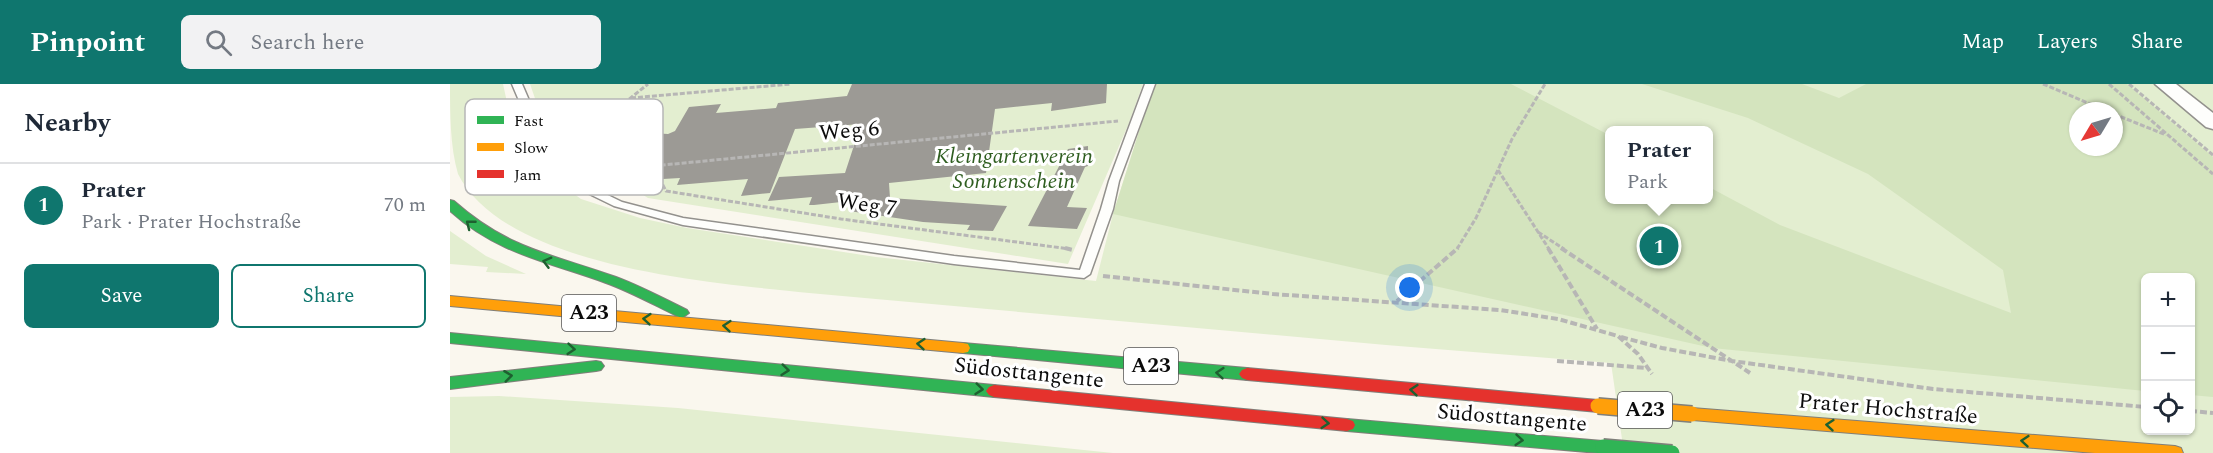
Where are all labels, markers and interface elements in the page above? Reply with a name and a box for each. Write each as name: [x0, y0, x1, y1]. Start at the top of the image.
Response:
search box: [181, 15, 601, 69]
text: Pinpoint: [30, 21, 145, 64]
icon: search: [202, 26, 235, 59]
text: Search here: [250, 26, 364, 59]
text: Map: [1962, 26, 2004, 58]
text: Layers: [2037, 26, 2098, 58]
text: Share: [2131, 26, 2183, 58]
legend: [465, 99, 663, 195]
north arrow: [2069, 102, 2123, 156]
text: Nearby: [24, 103, 110, 143]
text: Fast: [514, 109, 544, 133]
street label: Weg 6: [818, 112, 880, 150]
popup: [1605, 126, 1713, 204]
text: Prater: [1627, 134, 1691, 167]
text: Slow: [514, 136, 549, 160]
park label: Kleingartenverein Sonnenschein: [935, 140, 1093, 198]
text: Jam: [514, 163, 542, 187]
text: Park: [1627, 167, 1668, 197]
text: Prater: [81, 174, 145, 207]
street label: Weg 7: [835, 184, 899, 226]
text: 1: [38, 190, 49, 220]
text: 70 m: [384, 190, 426, 220]
text: Park · Prater Hochstraße: [81, 207, 301, 237]
one-way arrow: [466, 220, 477, 231]
pin: 1: [1640, 224, 1678, 268]
one-way arrow: [542, 257, 553, 269]
button: Save: [24, 264, 219, 328]
button: Share: [231, 264, 426, 328]
your location: [1395, 273, 1424, 302]
map controls: [2141, 273, 2195, 435]
button: +: [2141, 273, 2195, 327]
road number: A23: [562, 295, 616, 331]
one-way arrow: [642, 313, 652, 326]
one-way arrow: [722, 320, 732, 333]
button: −: [2141, 327, 2195, 381]
one-way arrow: [917, 338, 926, 351]
one-way arrow: [566, 342, 576, 355]
road number: A23: [1124, 348, 1178, 384]
street label: Südosttangente: [953, 349, 1105, 397]
one-way arrow: [780, 363, 789, 376]
one-way arrow: [1215, 367, 1224, 380]
one-way arrow: [504, 370, 513, 383]
button: locate: [2141, 381, 2195, 435]
one-way arrow: [974, 382, 983, 395]
one-way arrow: [1409, 384, 1419, 397]
street label: Prater Hochstraße: [1797, 385, 1979, 433]
road number: A23: [1618, 392, 1672, 428]
street label: Südosttangente: [1436, 395, 1588, 441]
one-way arrow: [1321, 416, 1330, 429]
one-way arrow: [1826, 419, 1835, 432]
one-way arrow: [1515, 433, 1524, 446]
one-way arrow: [2020, 435, 2029, 448]

